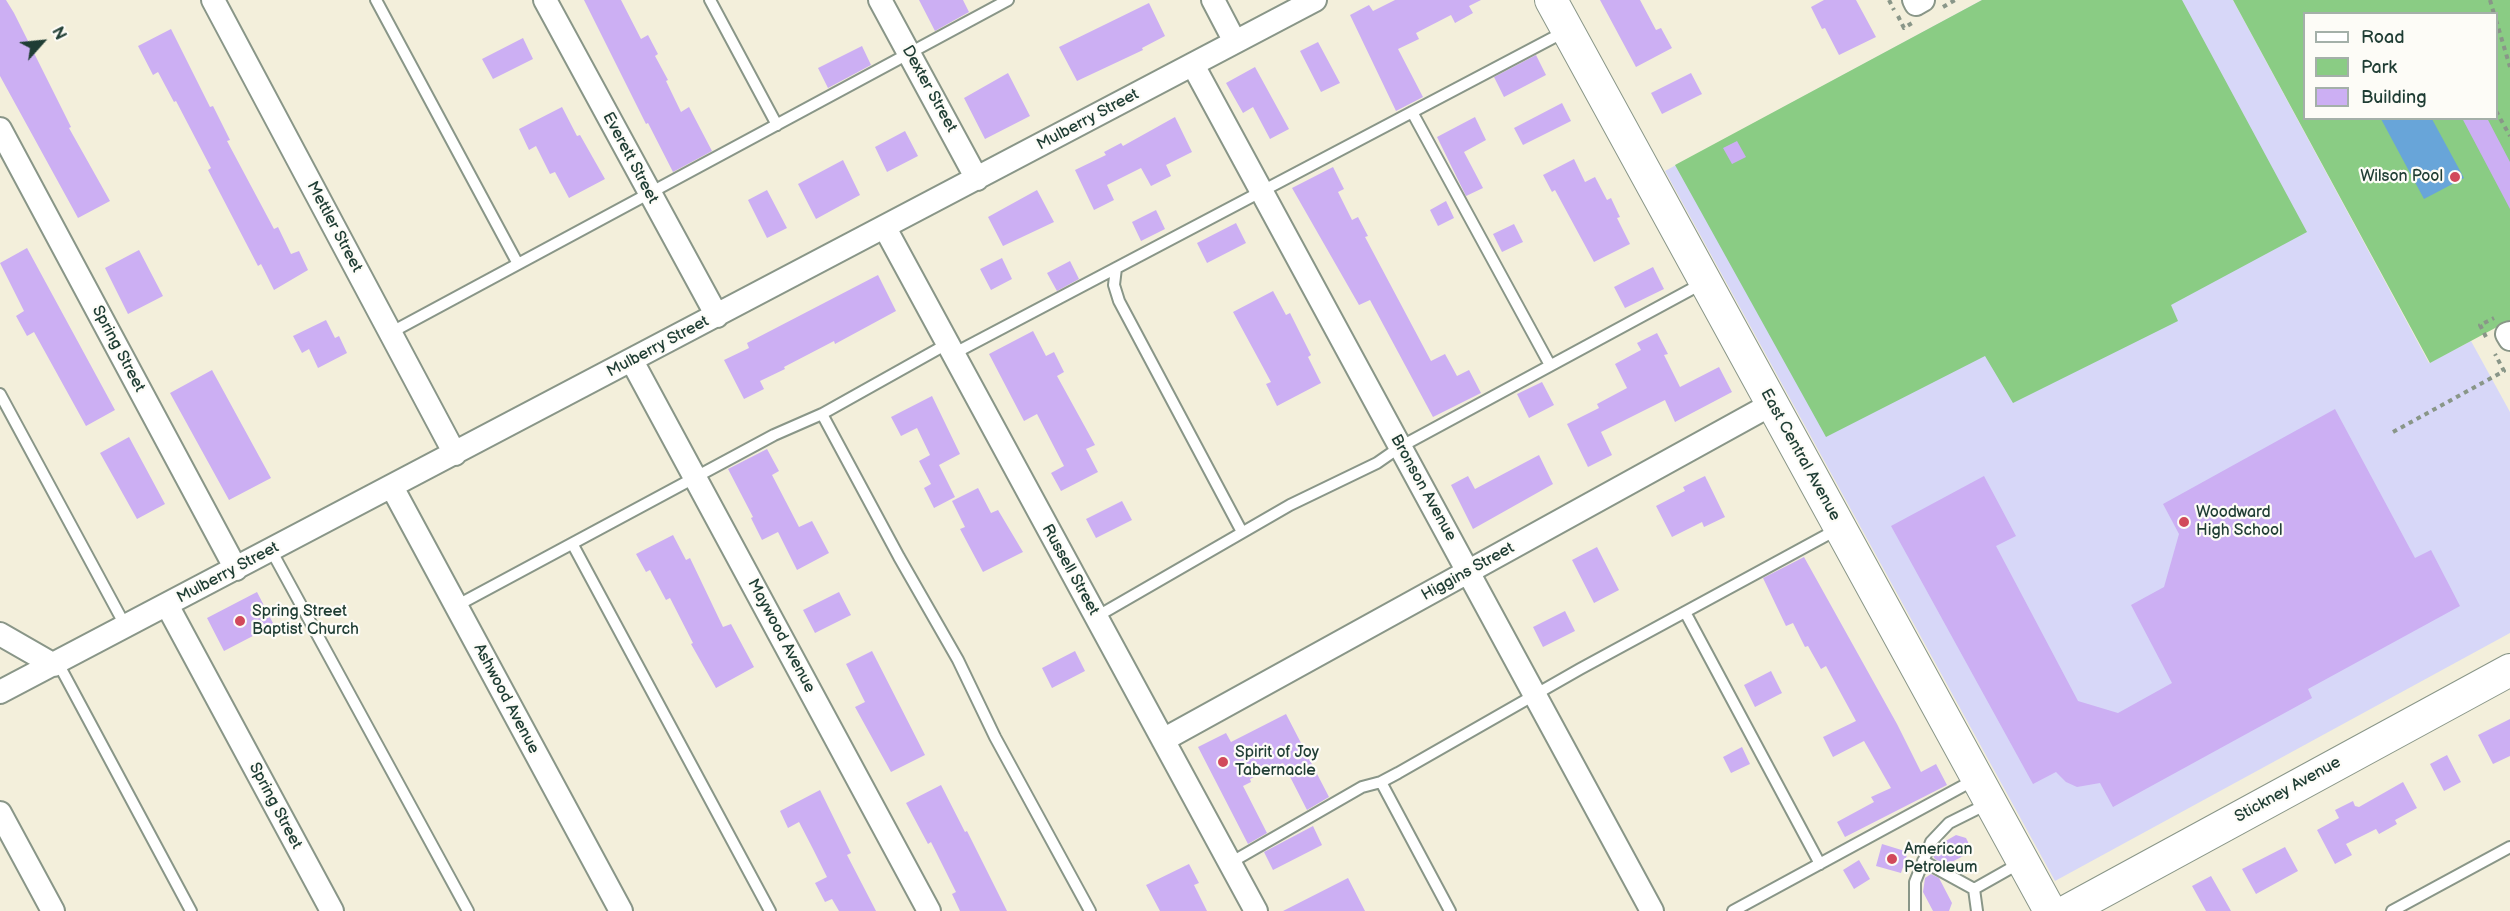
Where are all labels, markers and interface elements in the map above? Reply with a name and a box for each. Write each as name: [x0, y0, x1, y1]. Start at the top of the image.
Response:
north arrow: [12, 12, 72, 72]
legend: [2303, 12, 2498, 120]
text: N: [47, 24, 70, 43]
text: Road: [2361, 27, 2405, 48]
street label: Dexter Street: [897, 42, 961, 136]
text: Park: [2361, 57, 2397, 78]
street label: Mulberry Street: [1034, 85, 1142, 155]
text: Building: [2361, 87, 2427, 108]
street label: Everett Street: [598, 109, 662, 207]
place label: Wilson Pool: [2360, 167, 2443, 187]
marker: Wilson Pool: [2448, 170, 2462, 184]
street label: Mettler Street: [302, 178, 366, 276]
street label: Spring Street: [87, 303, 149, 395]
street label: Mulberry Street: [604, 312, 712, 382]
street label: East Central Avenue: [1756, 386, 1844, 524]
street label: Bronson Avenue: [1386, 431, 1460, 545]
place label: Woodward High School: [2196, 503, 2283, 541]
marker: Woodward High School: [2177, 515, 2191, 529]
street label: Russell Street: [1037, 521, 1103, 619]
street label: Mulberry Street: [174, 538, 282, 608]
street label: Higgins Street: [1418, 539, 1518, 605]
street label: Maywood Avenue: [743, 576, 819, 696]
place label: Spring Street Baptist Church: [252, 602, 359, 640]
marker: Spring Street Baptist Church: [233, 614, 247, 628]
street label: Ashwood Avenue: [469, 641, 543, 757]
place label: Spirit of Joy Tabernacle: [1235, 743, 1319, 781]
street label: Stickney Avenue: [2232, 753, 2344, 827]
marker: Spirit of Joy Tabernacle: [1216, 755, 1230, 769]
street label: Spring Street: [244, 760, 306, 852]
place label: American Petroleum: [1904, 840, 1977, 878]
marker: American Petroleum: [1885, 852, 1899, 866]

